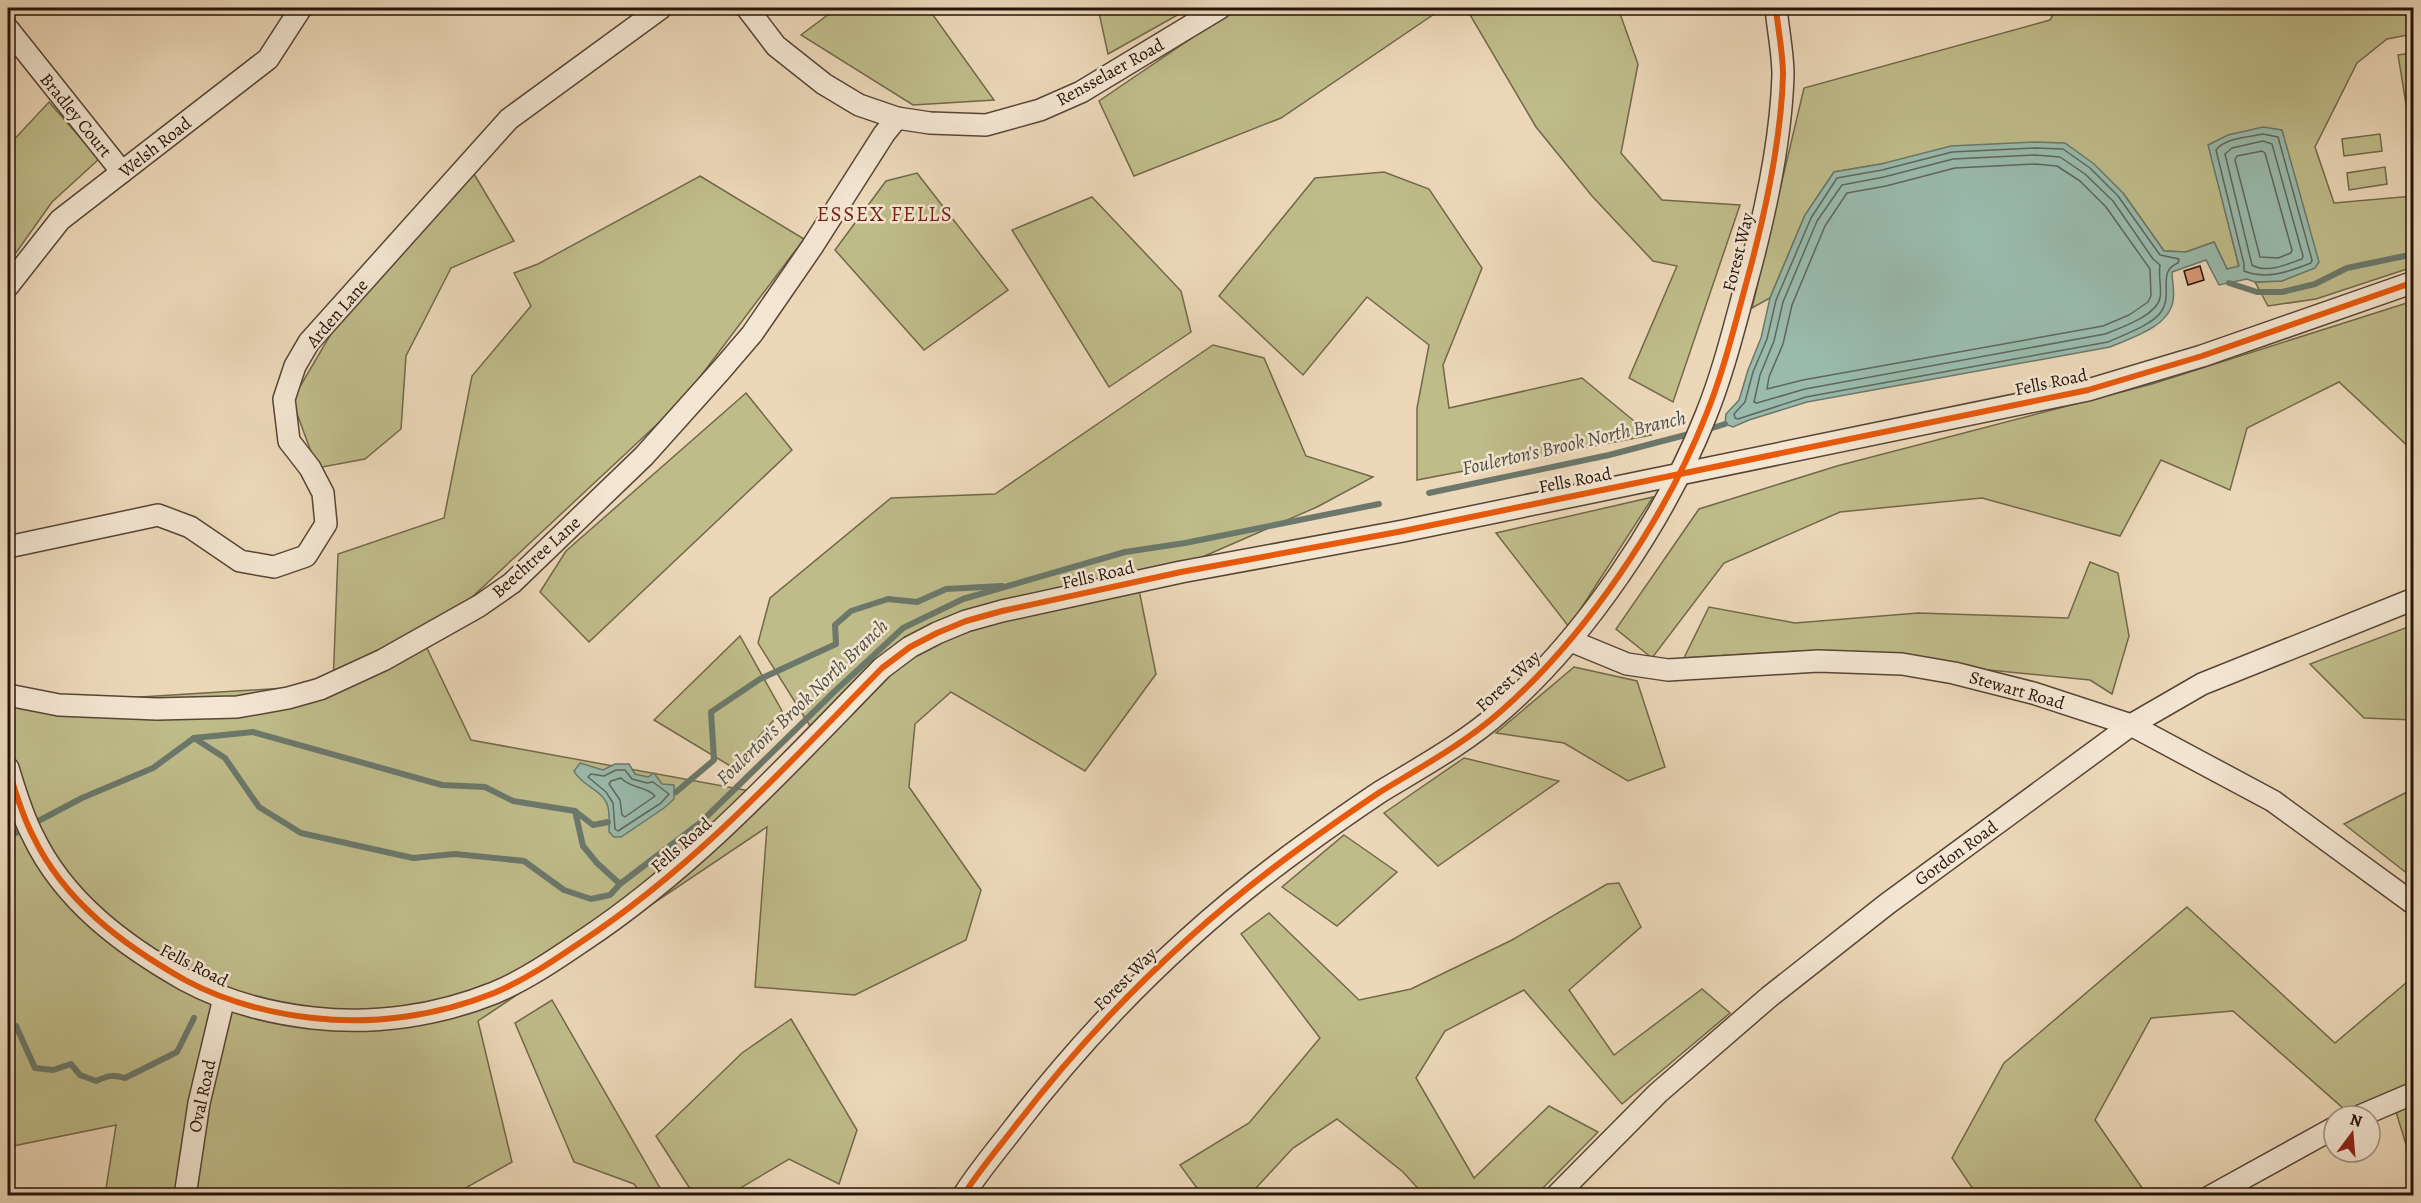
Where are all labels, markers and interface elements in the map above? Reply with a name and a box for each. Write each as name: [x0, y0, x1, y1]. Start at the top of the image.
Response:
street label: Rensselaer Road: [1052, 32, 1168, 112]
street label: Bradley Court: [35, 68, 117, 162]
street label: Welsh Road: [113, 111, 196, 183]
district label: ESSEX FELLS: [817, 200, 953, 228]
street label: Forest Way: [1717, 209, 1760, 294]
street label: Arden Lane: [300, 274, 373, 353]
street label: Fells Road: [2013, 363, 2090, 401]
water label: Foulerton's Brook North Branch: [1459, 404, 1689, 482]
street label: Fells Road: [1537, 461, 1614, 499]
street label: Beechtree Lane: [486, 511, 586, 603]
street label: Fells Road: [1059, 555, 1137, 595]
water label: Foulerton's Brook North Branch: [710, 613, 894, 791]
street label: Forest Way: [1470, 644, 1546, 717]
street label: Stewart Road: [1966, 665, 2068, 715]
street label: Fells Road: [645, 812, 717, 878]
street label: Gordon Road: [1910, 815, 2003, 891]
street label: Fells Road: [156, 938, 233, 993]
street label: Forest Way: [1088, 941, 1163, 1016]
street label: Oval Road: [183, 1057, 222, 1135]
north arrow: [2322, 1104, 2382, 1164]
text: N: [2347, 1108, 2365, 1133]

